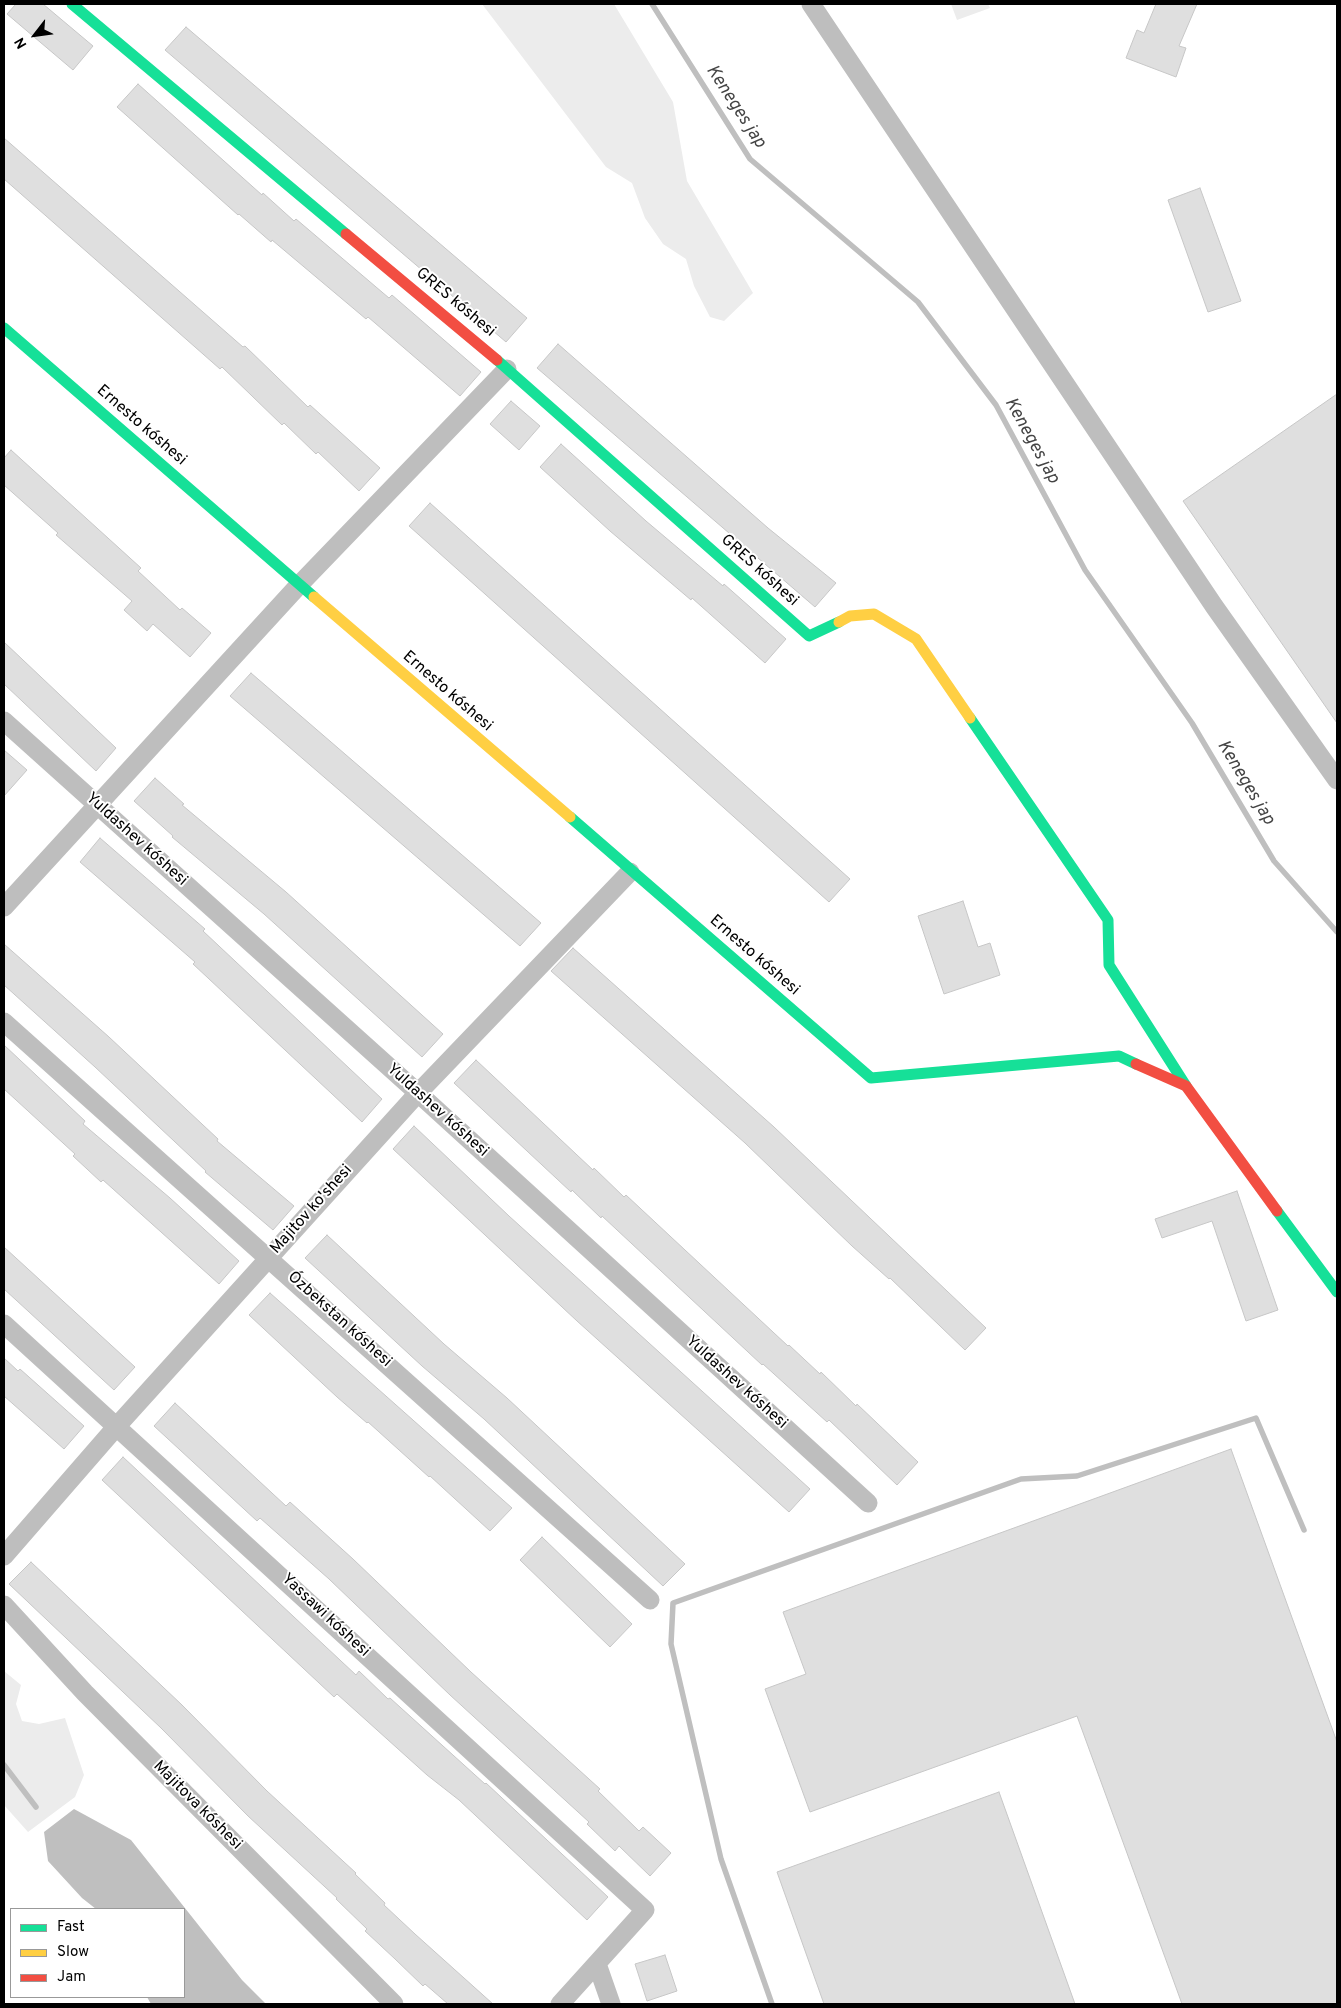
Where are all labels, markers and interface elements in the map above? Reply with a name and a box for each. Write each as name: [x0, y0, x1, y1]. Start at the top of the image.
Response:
north arrow: [10, 10, 60, 60]
text: N: [12, 34, 31, 51]
water label: Keneges jap: [700, 61, 770, 153]
street label: GRES kóshesi: [411, 264, 499, 342]
street label: Ernesto kóshesi: [92, 382, 190, 470]
water label: Keneges jap: [999, 394, 1063, 488]
street label: GRES kóshesi: [716, 531, 802, 611]
street label: Ernesto kóshesi: [398, 648, 496, 736]
water label: Keneges jap: [1211, 737, 1279, 829]
street label: Yuldashev kóshesi: [81, 789, 191, 891]
street label: Ernesto kóshesi: [705, 912, 803, 1000]
street label: Yuldashev kóshesi: [382, 1060, 492, 1162]
street label: Majitov ko'shesi: [267, 1162, 357, 1258]
street label: Ózbekstan kóshesi: [283, 1268, 395, 1372]
street label: Yuldashev kóshesi: [681, 1332, 791, 1434]
street label: Yassawi kóshesi: [277, 1570, 373, 1662]
street label: Majitova kóshesi: [149, 1758, 245, 1854]
legend: [10, 1908, 185, 1998]
text: Fast: [57, 1918, 85, 1937]
text: Slow: [57, 1943, 89, 1962]
text: Jam: [57, 1968, 86, 1987]

